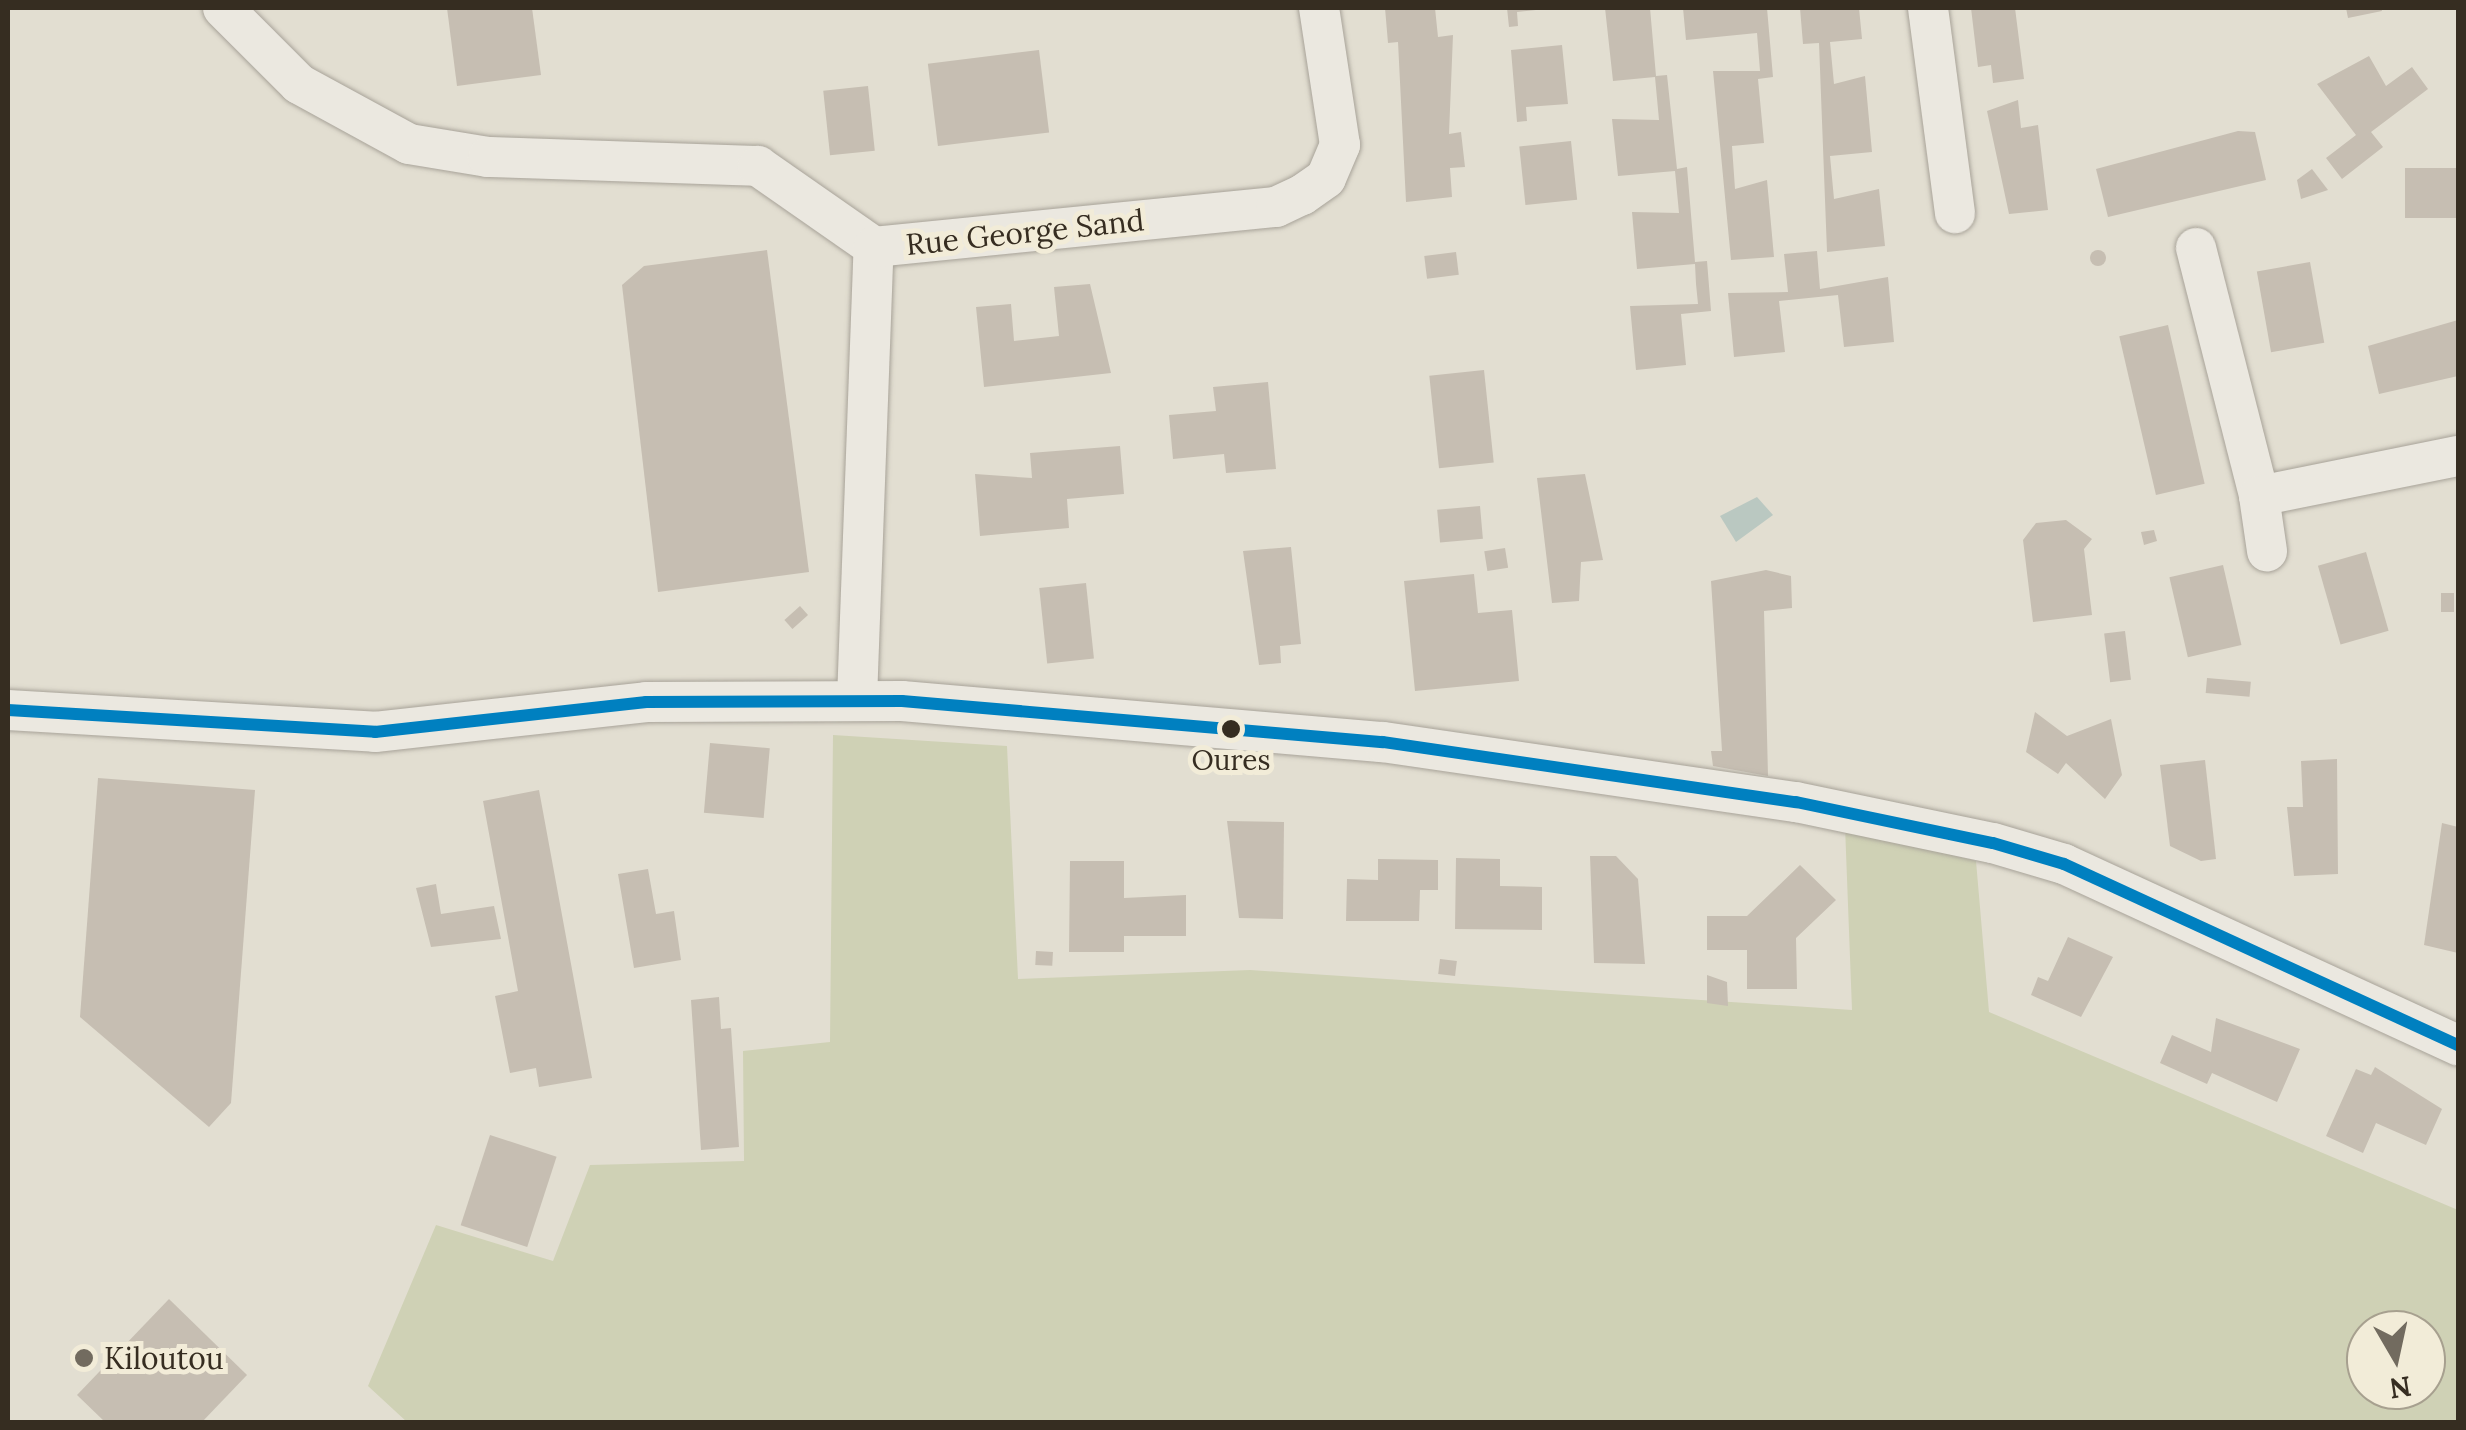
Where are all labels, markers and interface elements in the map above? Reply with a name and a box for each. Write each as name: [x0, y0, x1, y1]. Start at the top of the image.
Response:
street label: Rue George Sand: [904, 202, 1146, 262]
marker: Oures: [1221, 719, 1241, 739]
place label: Oures: [1191, 743, 1271, 777]
north arrow: [2346, 1310, 2446, 1410]
place label: Kiloutou: [104, 1340, 224, 1376]
marker: Kiloutou: [73, 1347, 95, 1369]
text: N: [2387, 1368, 2414, 1407]

